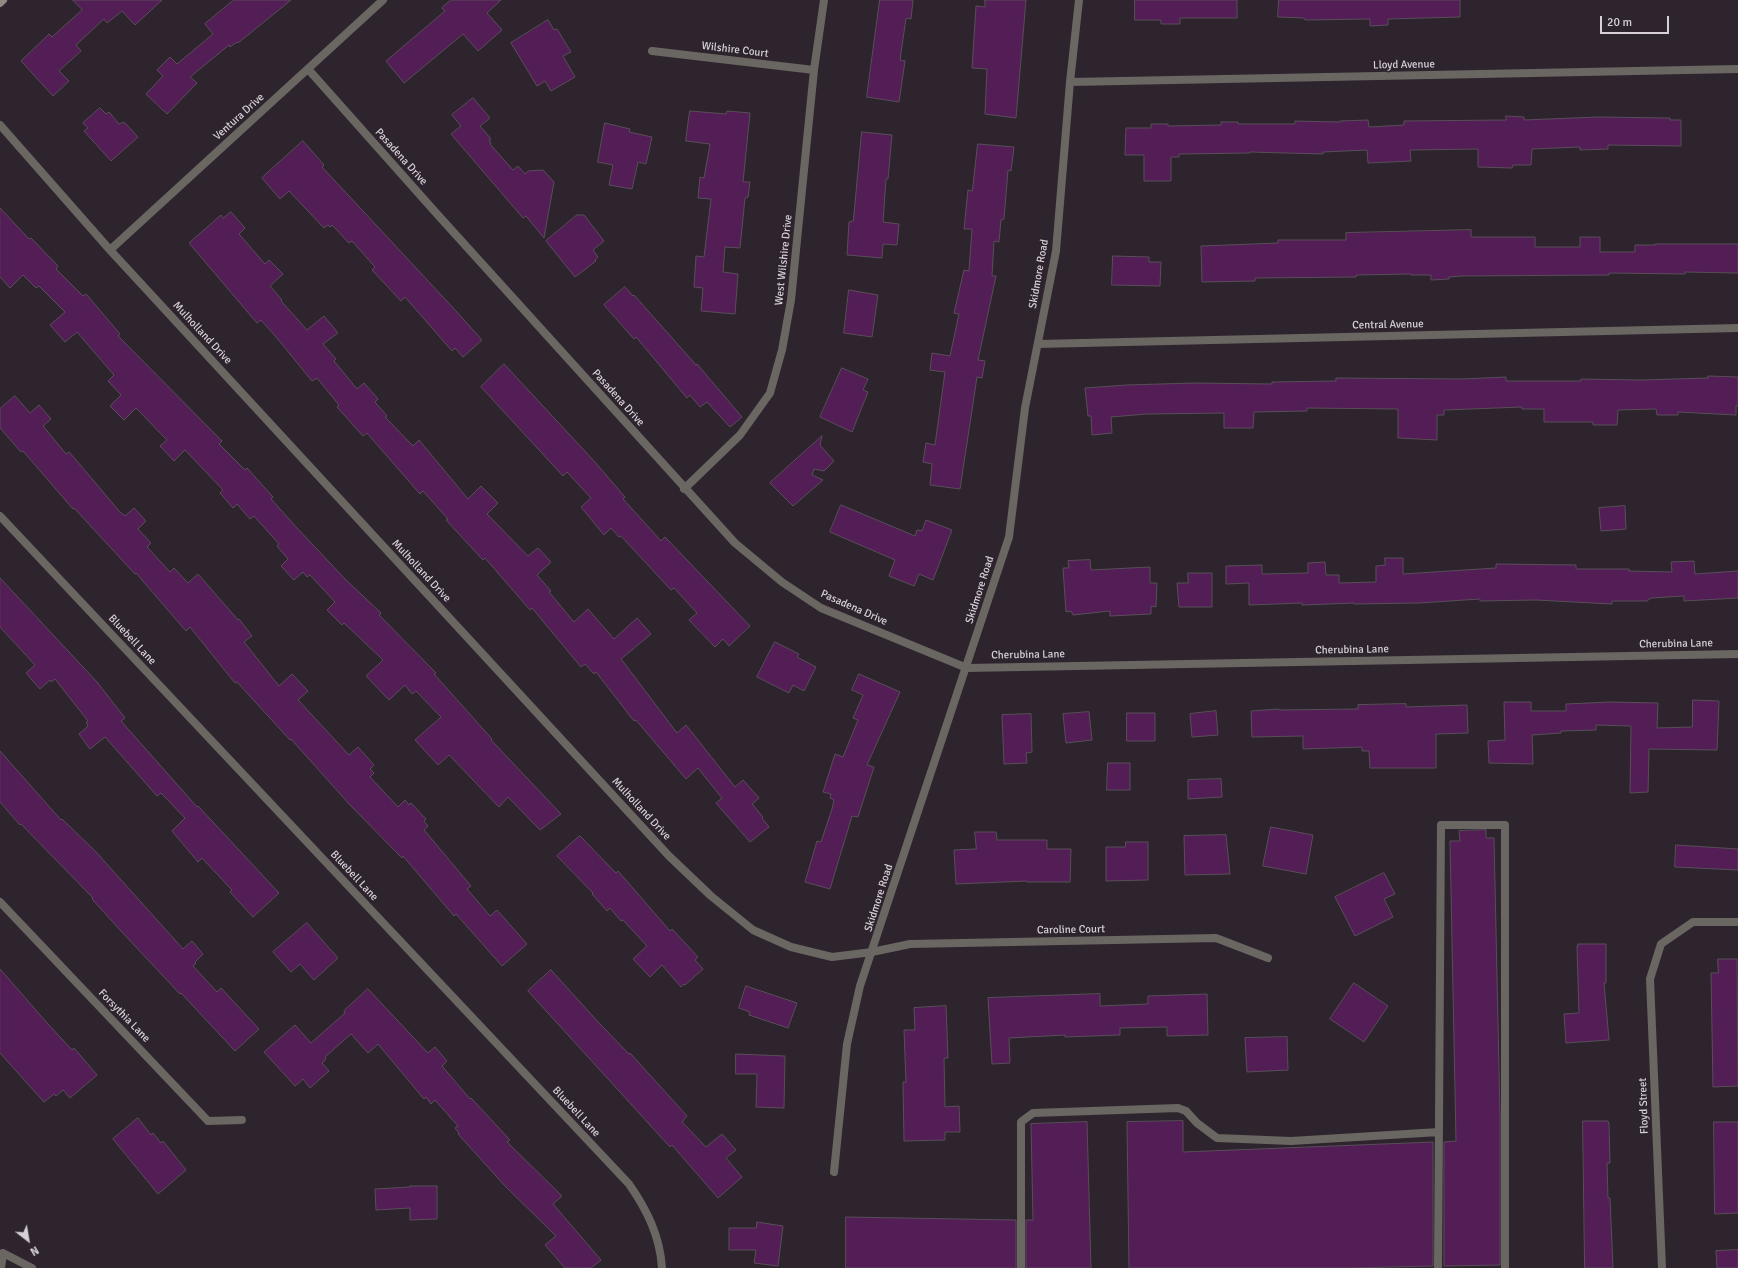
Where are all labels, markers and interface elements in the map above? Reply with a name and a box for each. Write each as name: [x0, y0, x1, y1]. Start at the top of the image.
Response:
scale bar: [1602, 8, 1671, 34]
text: 20 m: [1607, 15, 1632, 30]
street label: Wilshire Court: [701, 39, 769, 61]
street label: Lloyd Avenue: [1373, 58, 1435, 72]
street label: Ventura Drive: [211, 91, 267, 143]
street label: Pasadena Drive: [372, 126, 430, 188]
street label: West Wilshire Drive: [773, 214, 795, 306]
street label: Skidmore Road: [1026, 238, 1052, 310]
street label: Mulholland Drive: [170, 299, 234, 367]
street label: Central Avenue: [1352, 318, 1424, 332]
street label: Pasadena Drive: [589, 367, 647, 429]
street label: Mulholland Drive: [389, 537, 453, 605]
street label: Skidmore Road: [963, 555, 997, 625]
street label: Pasadena Drive: [818, 587, 890, 629]
street label: Bluebell Lane: [105, 612, 159, 668]
street label: Cherubina Lane: [1639, 637, 1713, 651]
street label: Cherubina Lane: [1315, 643, 1389, 657]
street label: Cherubina Lane: [991, 648, 1065, 662]
street label: Mulholland Drive: [609, 775, 673, 843]
street label: Bluebell Lane: [327, 848, 381, 904]
street label: Skidmore Road: [862, 863, 896, 933]
street label: Caroline Court: [1037, 923, 1105, 937]
street label: Forsythia Lane: [95, 987, 153, 1045]
street label: Floyd Street: [1636, 1078, 1652, 1134]
street label: Bluebell Lane: [549, 1084, 603, 1140]
north arrow: [8, 1220, 48, 1260]
text: N: [28, 1243, 41, 1258]

